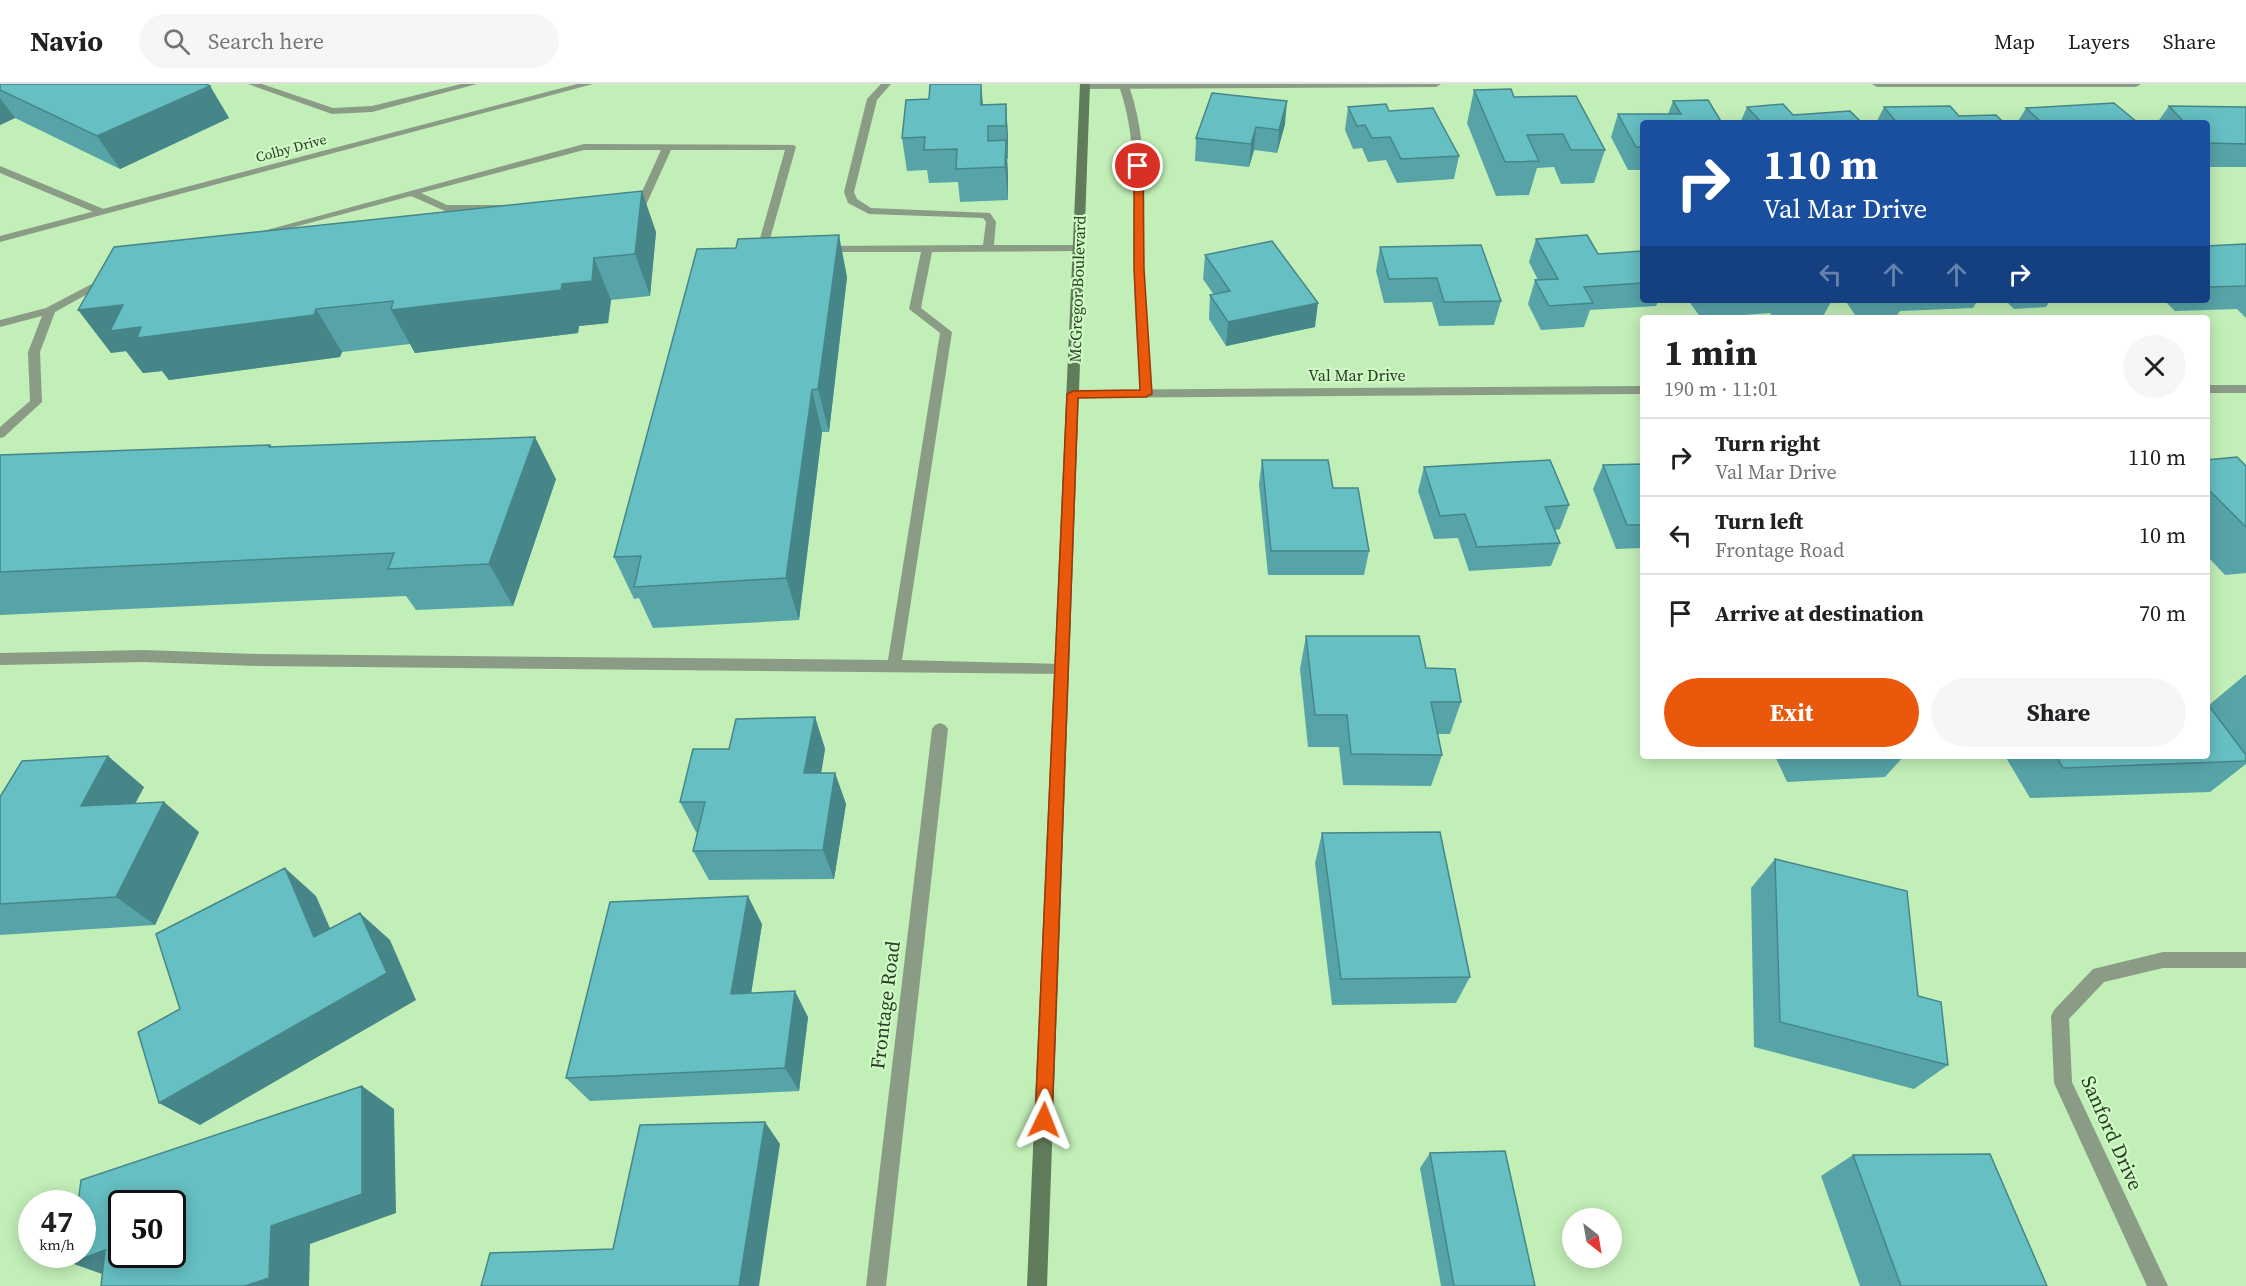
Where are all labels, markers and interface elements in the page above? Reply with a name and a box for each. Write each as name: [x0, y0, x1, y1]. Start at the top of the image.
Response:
search box: [139, 14, 559, 68]
text: Navio: [30, 22, 103, 60]
icon: search: [160, 25, 193, 58]
text: Search here: [208, 26, 324, 56]
text: Map: [1994, 27, 2035, 56]
text: Layers: [2068, 27, 2130, 56]
text: Share: [2163, 27, 2216, 56]
street label: Colby Drive: [253, 129, 329, 167]
text: 110 m: [1763, 135, 1878, 193]
pin: [1112, 140, 1163, 191]
icon: right: [1664, 144, 1742, 222]
icon: arrive: [1121, 149, 1154, 182]
text: Val Mar Drive: [1763, 190, 1927, 227]
street label: McGregor Boulevard: [1063, 215, 1091, 363]
icon: left: [1814, 258, 1847, 291]
icon: ahead: [1877, 258, 1910, 291]
icon: ahead: [1940, 258, 1973, 291]
icon: right: [2003, 258, 2036, 291]
text: 1 min: [1664, 328, 1757, 377]
button: close: [2123, 335, 2186, 398]
street label: Val Mar Drive: [1308, 364, 1406, 386]
text: 190 m · 11:01: [1664, 375, 1778, 403]
text: Turn right: [1715, 428, 1820, 458]
icon: right: [1664, 441, 1697, 474]
text: 110 m: [2128, 442, 2186, 472]
text: Val Mar Drive: [1715, 458, 1837, 486]
text: Turn left: [1715, 506, 1803, 536]
icon: left: [1664, 519, 1697, 552]
text: 10 m: [2139, 520, 2186, 550]
text: Frontage Road: [1715, 536, 1844, 564]
icon: arrive: [1664, 597, 1697, 630]
text: Arrive at destination: [1715, 598, 1924, 628]
text: 70 m: [2139, 598, 2186, 628]
button: Exit: [1664, 678, 1919, 747]
button: Share: [1931, 678, 2186, 747]
street label: Frontage Road: [863, 939, 907, 1071]
street label: Sanford Drive: [2074, 1071, 2150, 1195]
position arrow: [1012, 1088, 1076, 1152]
speed limit sign: 50: [108, 1190, 186, 1268]
text: 47: [41, 1201, 73, 1242]
north arrow: [1562, 1208, 1622, 1268]
map controls: [1562, 1208, 1622, 1268]
text: km/h: [39, 1234, 75, 1255]

